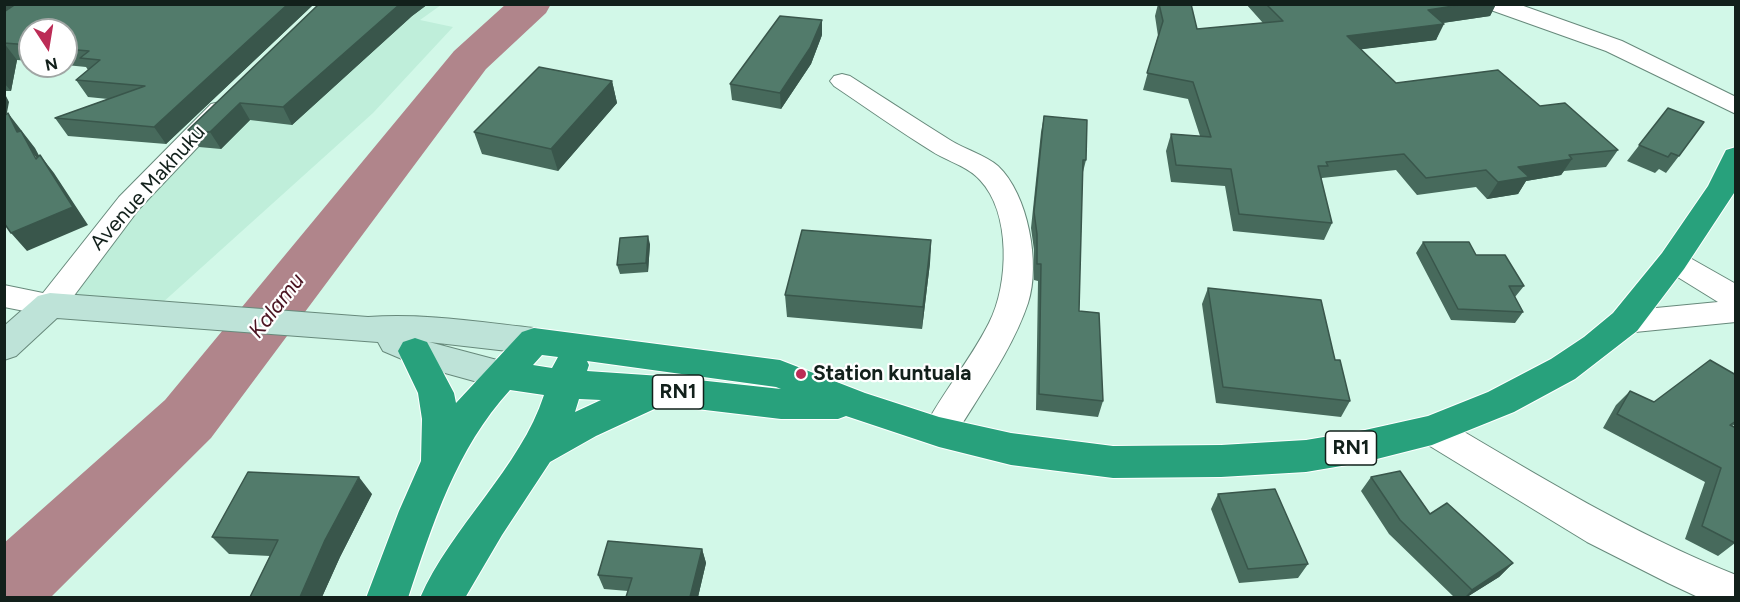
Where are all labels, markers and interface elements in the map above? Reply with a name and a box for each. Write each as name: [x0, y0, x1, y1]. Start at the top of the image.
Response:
north arrow: [18, 18, 78, 78]
text: N: [43, 54, 59, 75]
street label: Avenue Makhuku: [85, 120, 211, 256]
water label: Kalamu: [244, 268, 310, 344]
place label: Station kuntuala: [813, 361, 971, 387]
marker: Station kuntuala: [794, 367, 808, 381]
road number: RN1: [652, 375, 704, 409]
road number: RN1: [1326, 431, 1376, 465]

